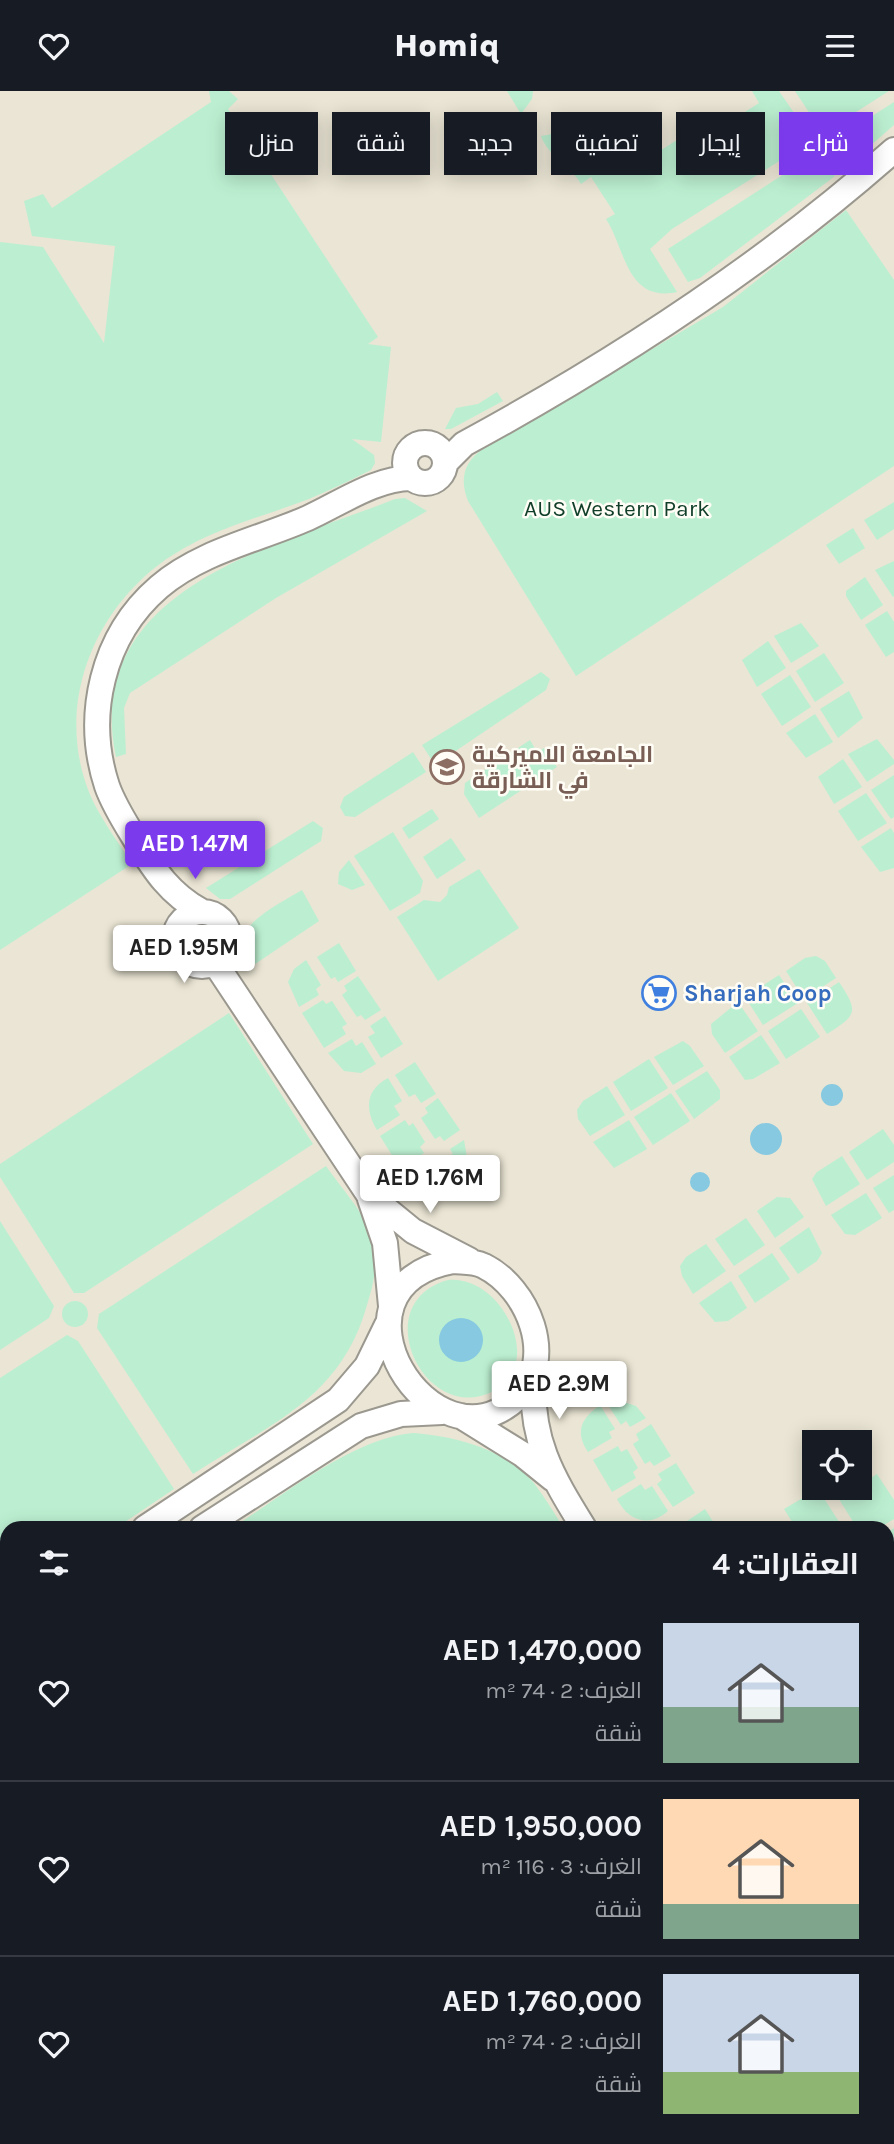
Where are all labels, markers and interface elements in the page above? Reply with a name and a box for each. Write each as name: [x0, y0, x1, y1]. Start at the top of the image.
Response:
icon: heart: [35, 27, 73, 65]
text: Homiq: [394, 27, 500, 64]
icon: menu: [821, 27, 859, 65]
chip: منزل: [225, 112, 318, 175]
chip: شقة: [332, 112, 430, 175]
chip: جديد: [444, 112, 537, 175]
chip: تصفية: [551, 112, 662, 175]
chip: إيجار: [676, 112, 765, 175]
chip: شراء: [779, 112, 873, 175]
park label: AUS Western Park: [524, 495, 710, 522]
place label: الجامعة الاميركية في الشارقة: [472, 741, 653, 799]
school or university icon: الجامعة الاميركية في الشارقة: [428, 748, 466, 786]
pin: AED 1.47M: [115, 821, 275, 881]
text: AED 1.47M: [141, 830, 249, 857]
pin: AED 1.95M: [104, 925, 264, 985]
text: AED 1.95M: [129, 934, 239, 961]
supermarket icon: Sharjah Coop: [640, 974, 678, 1012]
place label: Sharjah Coop: [684, 980, 831, 1007]
pin: AED 1.76M: [350, 1155, 510, 1215]
text: AED 1.76M: [376, 1164, 484, 1191]
pin: AED 2.9M: [487, 1361, 631, 1421]
text: AED 2.9M: [508, 1370, 610, 1397]
map controls: [802, 1430, 872, 1500]
button: locate: [802, 1430, 872, 1500]
icon: filters: [35, 1544, 73, 1582]
text: العقارات: 4: [712, 1546, 859, 1582]
text: AED 1,470,000: [443, 1632, 642, 1668]
icon: home: [719, 1651, 803, 1735]
icon: heart: [35, 1674, 73, 1712]
text: الغرف: 2 · 74 m²: [485, 1677, 642, 1704]
text: شقة: [595, 1720, 642, 1747]
text: AED 1,950,000: [440, 1808, 642, 1844]
icon: home: [719, 1827, 803, 1911]
icon: heart: [35, 1850, 73, 1888]
text: الغرف: 3 · 116 m²: [480, 1853, 642, 1880]
text: شقة: [595, 1896, 642, 1923]
text: AED 1,760,000: [443, 1983, 642, 2019]
icon: home: [719, 2002, 803, 2086]
icon: heart: [35, 2025, 73, 2063]
text: الغرف: 2 · 74 m²: [485, 2028, 642, 2055]
text: شقة: [595, 2071, 642, 2098]

